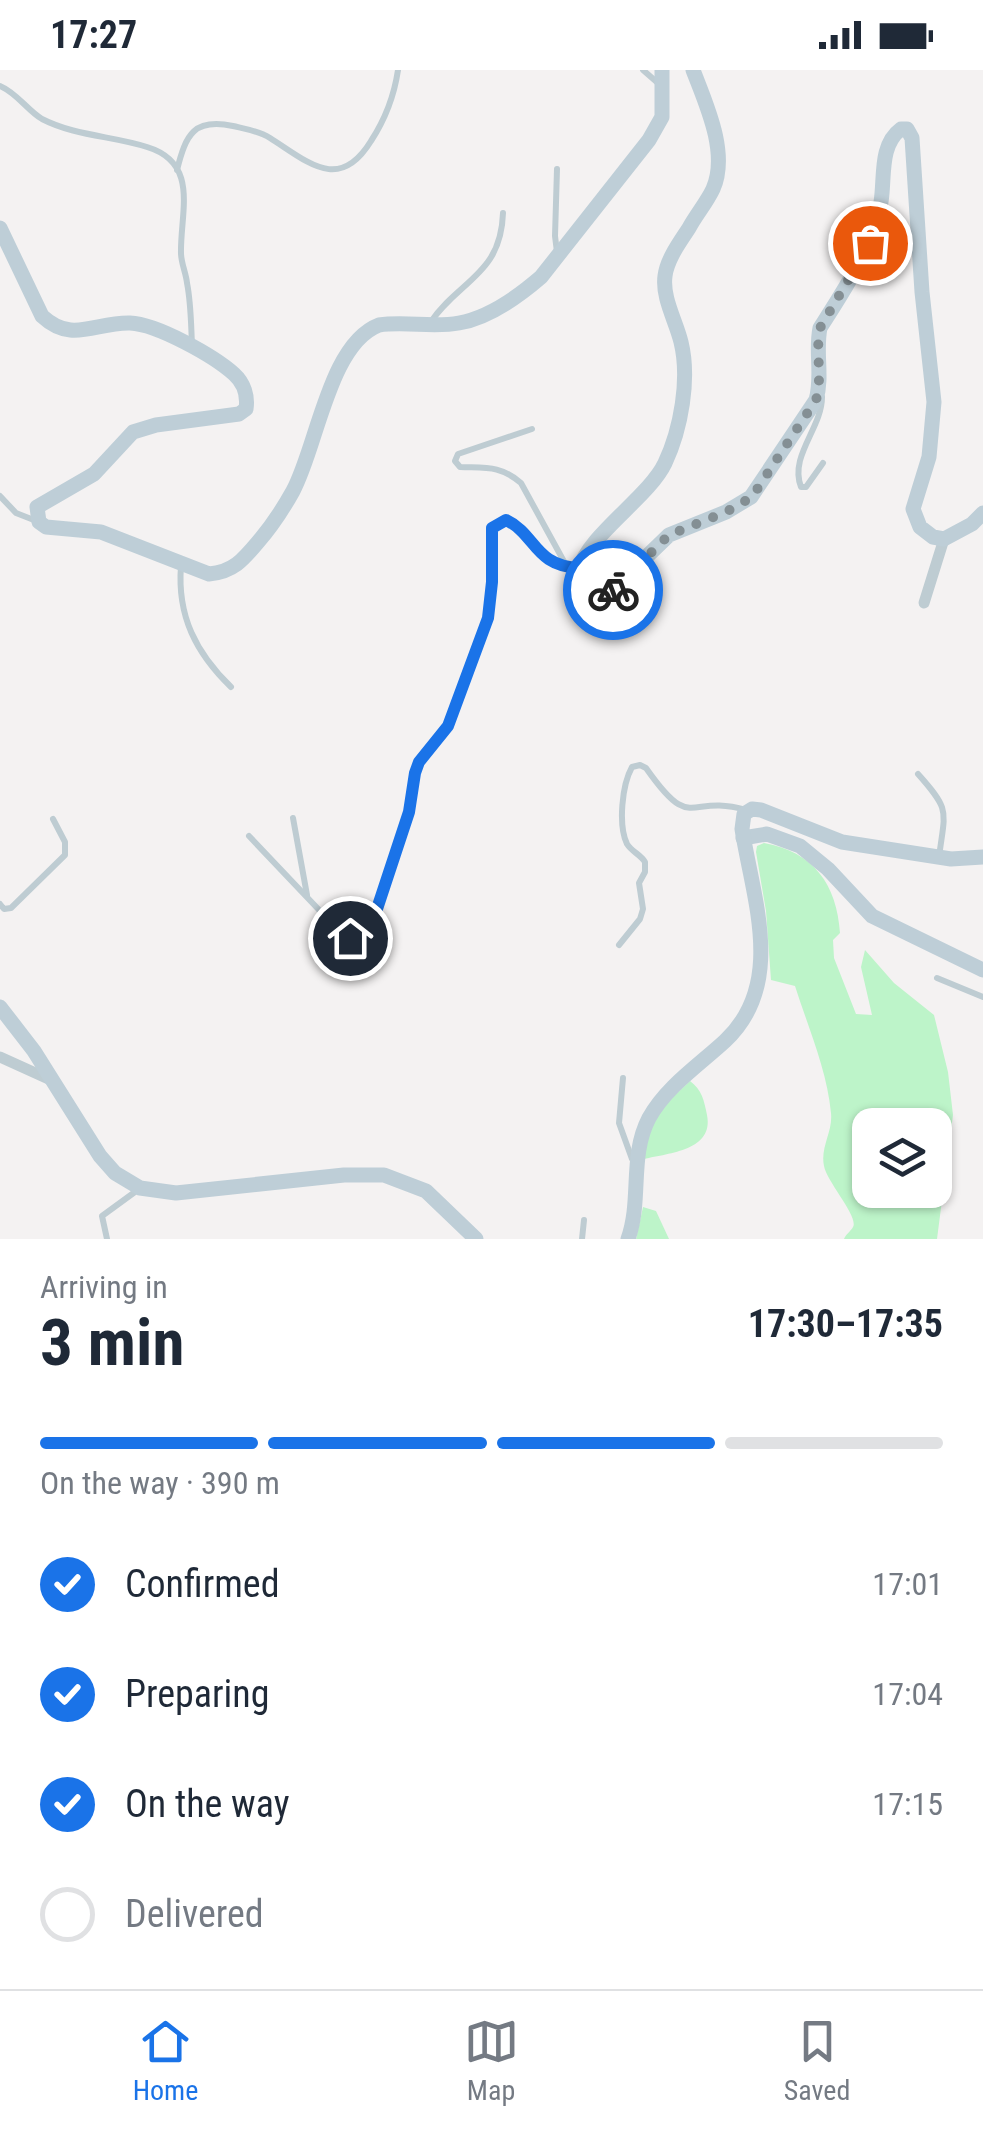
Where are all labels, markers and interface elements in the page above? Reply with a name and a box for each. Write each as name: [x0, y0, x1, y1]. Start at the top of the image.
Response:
text: 17:27: [50, 13, 137, 57]
pin: [828, 201, 913, 286]
icon: bag: [843, 216, 898, 271]
courier: [563, 540, 663, 640]
icon: bike: [586, 563, 641, 618]
pin: [308, 896, 393, 981]
icon: home: [323, 911, 378, 966]
map controls: [852, 1108, 952, 1208]
button: layers: [852, 1108, 952, 1208]
text: Arriving in: [40, 1268, 168, 1306]
text: 17:30–17:35: [748, 1302, 943, 1346]
text: 3 min: [40, 1305, 184, 1381]
text: On the way · 390 m: [40, 1464, 280, 1502]
icon: check: [40, 1557, 95, 1612]
text: Confirmed: [125, 1562, 280, 1606]
text: 17:01: [872, 1565, 943, 1603]
icon: check: [40, 1667, 95, 1722]
text: Preparing: [125, 1672, 270, 1716]
text: 17:04: [872, 1675, 943, 1713]
icon: check: [40, 1777, 95, 1832]
text: On the way: [125, 1782, 290, 1826]
text: 17:15: [872, 1785, 943, 1823]
text: Delivered: [125, 1892, 264, 1936]
tab: Home: [133, 2014, 198, 2107]
tab: Map: [464, 2014, 519, 2107]
tab: Saved: [784, 2014, 850, 2107]

